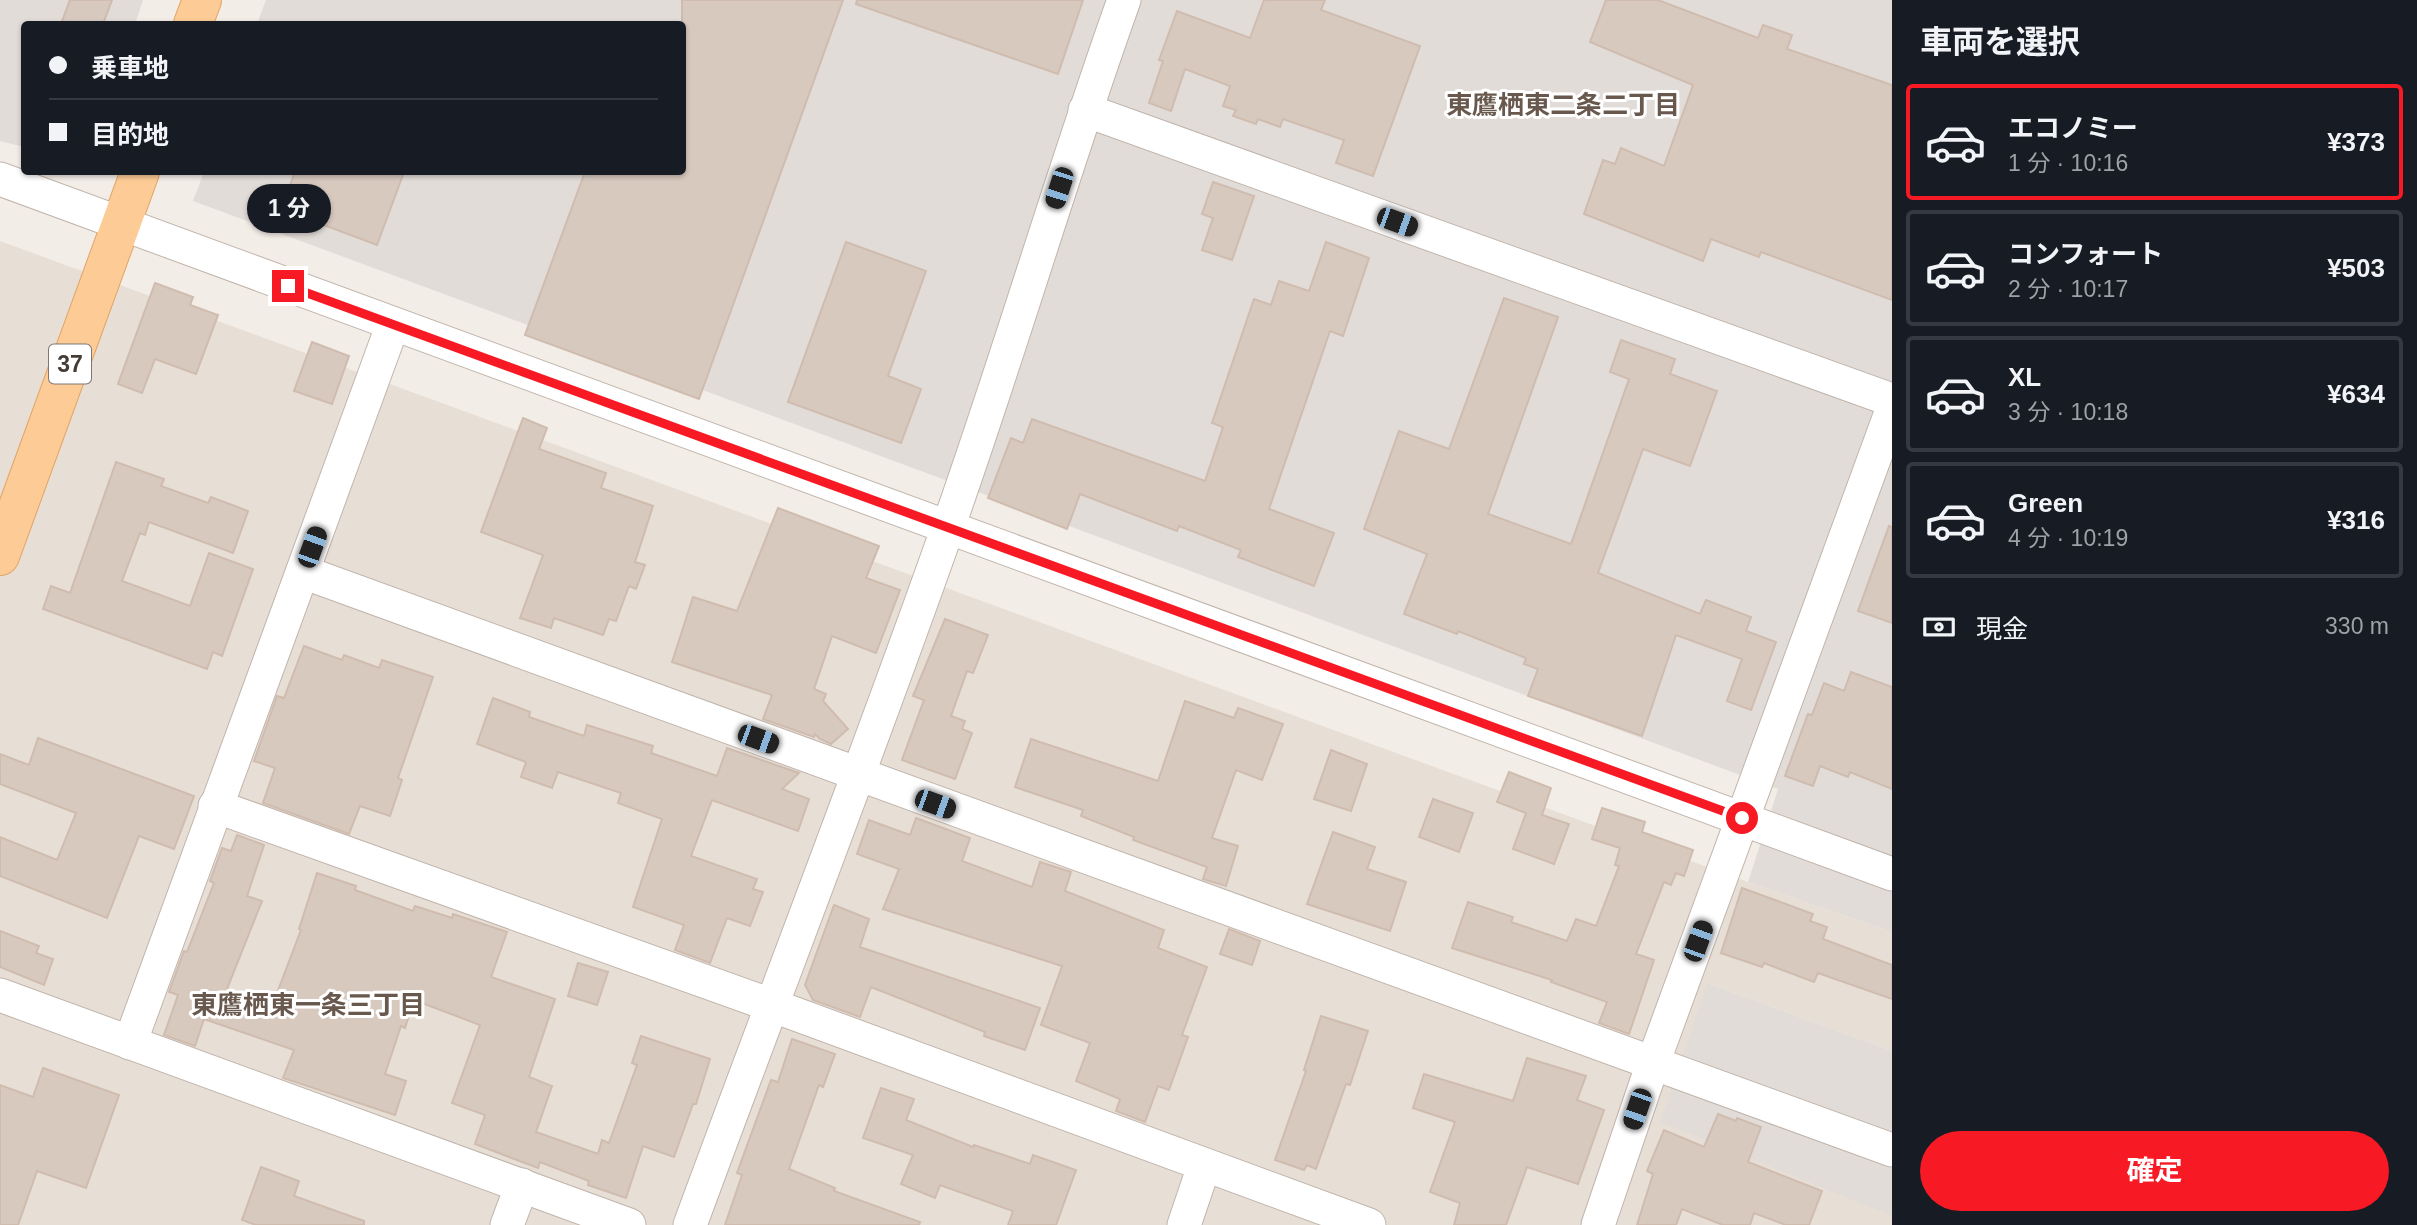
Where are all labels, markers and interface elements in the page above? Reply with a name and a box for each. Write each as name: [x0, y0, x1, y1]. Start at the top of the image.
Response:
text: 車両を選択: [1920, 24, 2080, 60]
text: 乗車地: [91, 53, 169, 83]
district label: 東鷹栖東二条二丁目: [1446, 90, 1680, 120]
icon: car: [1924, 111, 1987, 174]
text: エコノミー: [2008, 113, 2138, 143]
text: 目的地: [91, 120, 169, 150]
text: ¥373: [2327, 127, 2385, 157]
text: 1 分 · 10:16: [2008, 150, 2128, 176]
car: [1043, 165, 1076, 211]
callout: 1 分: [246, 184, 330, 233]
text: 1 分: [268, 195, 310, 221]
car: [1374, 205, 1421, 239]
icon: car: [1924, 237, 1987, 300]
text: コンフォート: [2008, 239, 2163, 269]
text: ¥503: [2327, 253, 2385, 283]
route end: [272, 270, 304, 302]
text: 2 分 · 10:17: [2008, 276, 2128, 302]
road number: 37: [49, 344, 91, 384]
text: XL: [2008, 362, 2041, 392]
icon: car: [1924, 363, 1987, 426]
text: ¥634: [2327, 379, 2385, 409]
text: 3 分 · 10:18: [2008, 399, 2128, 425]
text: Green: [2008, 488, 2083, 518]
icon: car: [1924, 489, 1987, 552]
text: ¥316: [2327, 505, 2385, 535]
car: [295, 524, 330, 570]
text: 4 分 · 10:19: [2008, 525, 2128, 551]
icon: cash: [1920, 608, 1958, 646]
text: 330 m: [2325, 613, 2389, 639]
text: 現金: [1976, 614, 2028, 644]
car: [735, 722, 782, 756]
car: [912, 787, 959, 821]
route start: [1726, 802, 1758, 834]
car: [1681, 918, 1716, 964]
district label: 東鷹栖東一条三丁目: [191, 990, 425, 1020]
car: [1621, 1086, 1654, 1132]
button: 確定: [1920, 1131, 2389, 1211]

